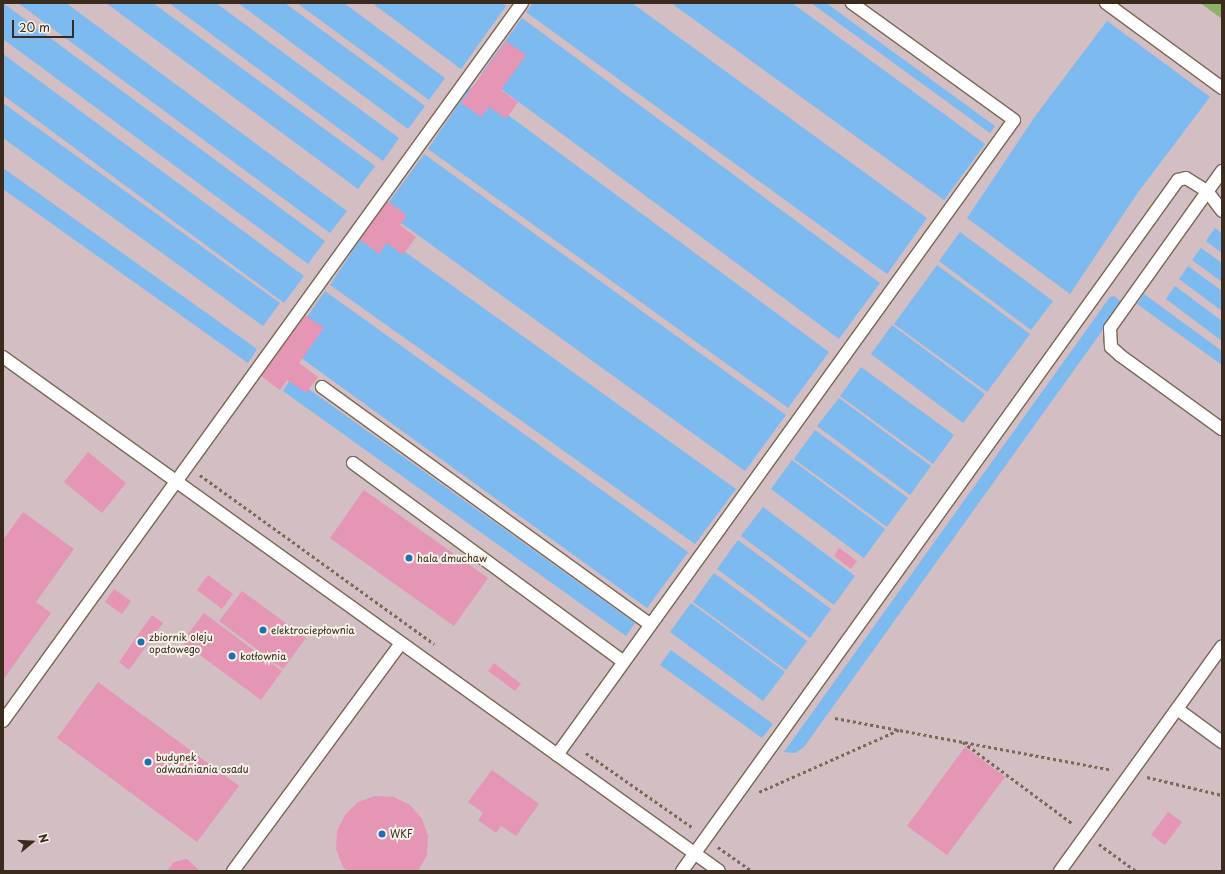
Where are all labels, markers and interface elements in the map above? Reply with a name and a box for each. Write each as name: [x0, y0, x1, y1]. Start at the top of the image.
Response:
scale bar: [14, 12, 76, 38]
text: 20 m: [19, 18, 50, 36]
place label: hala dmuchaw: [417, 552, 488, 564]
marker: hala dmuchaw: [404, 553, 414, 563]
place label: elektrociepłownia: [271, 624, 355, 636]
marker: elektrociepłownia: [258, 625, 268, 635]
place label: zbiornik oleju opałowego: [149, 630, 213, 654]
marker: zbiornik oleju opałowego: [136, 637, 146, 647]
place label: kotłownia: [240, 650, 286, 662]
marker: kotłownia: [227, 651, 237, 661]
place label: budynek odwadniania osadu: [156, 750, 249, 774]
marker: budynek odwadniania osadu: [143, 757, 153, 767]
north arrow: [12, 822, 52, 862]
place label: WKF: [390, 828, 413, 840]
marker: WKF: [377, 829, 387, 839]
text: N: [34, 831, 53, 845]

